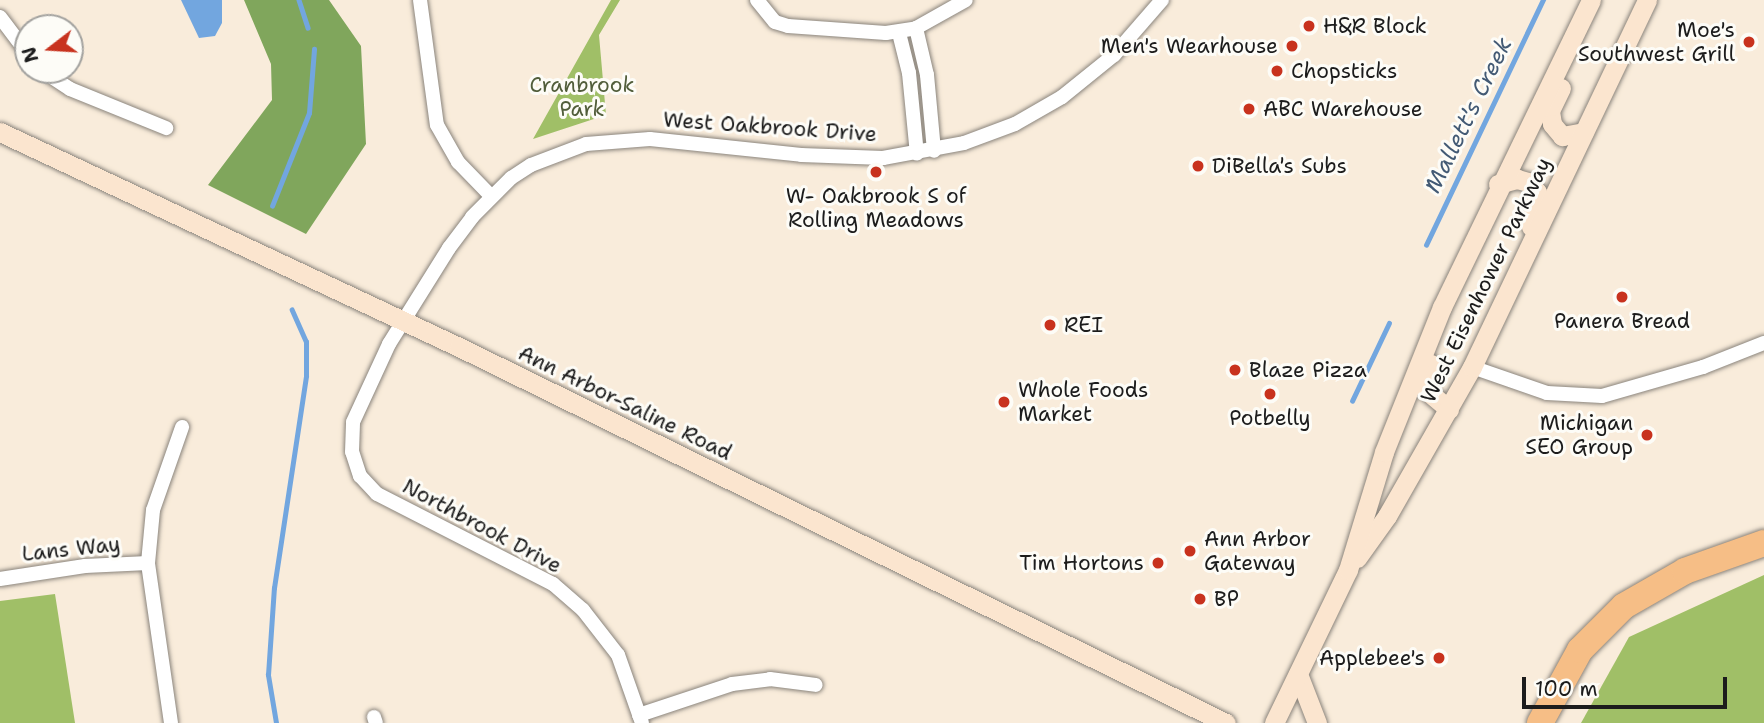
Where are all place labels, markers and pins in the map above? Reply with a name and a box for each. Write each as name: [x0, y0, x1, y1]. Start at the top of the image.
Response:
place label: H&R Block: [1323, 13, 1427, 39]
place label: Moe's Southwest Grill: [1578, 17, 1735, 67]
marker: H&R Block: [1301, 18, 1317, 34]
place label: Men's Wearhouse: [1101, 33, 1278, 59]
marker: Moe's Southwest Grill: [1741, 34, 1757, 50]
marker: Men's Wearhouse: [1284, 38, 1300, 54]
place label: Chopsticks: [1291, 58, 1397, 84]
marker: Chopsticks: [1269, 63, 1285, 79]
place label: ABC Warehouse: [1263, 96, 1423, 122]
marker: ABC Warehouse: [1241, 101, 1257, 117]
place label: DiBella's Subs: [1212, 153, 1347, 179]
marker: DiBella's Subs: [1190, 158, 1206, 174]
marker: W- Oakbrook S of Rolling Meadows: [868, 164, 884, 180]
place label: W- Oakbrook S of Rolling Meadows: [786, 183, 966, 233]
marker: Panera Bread: [1614, 289, 1630, 305]
place label: Panera Bread: [1554, 308, 1690, 334]
place label: REI: [1064, 312, 1103, 338]
marker: REI: [1042, 317, 1058, 333]
place label: Blaze Pizza: [1249, 357, 1367, 383]
marker: Blaze Pizza: [1227, 362, 1243, 378]
place label: Whole Foods Market: [1018, 377, 1148, 427]
marker: Potbelly: [1262, 386, 1278, 402]
marker: Whole Foods Market: [996, 394, 1012, 410]
place label: Potbelly: [1229, 405, 1311, 431]
place label: Michigan SEO Group: [1525, 410, 1633, 460]
marker: Michigan SEO Group: [1639, 427, 1655, 443]
place label: Ann Arbor Gateway: [1204, 526, 1311, 576]
marker: Ann Arbor Gateway: [1182, 543, 1198, 559]
place label: Tim Hortons: [1019, 550, 1144, 576]
marker: Tim Hortons: [1150, 555, 1166, 571]
place label: BP: [1214, 586, 1239, 612]
marker: BP: [1192, 591, 1208, 607]
place label: Applebee's: [1319, 645, 1425, 671]
marker: Applebee's: [1431, 650, 1447, 666]

